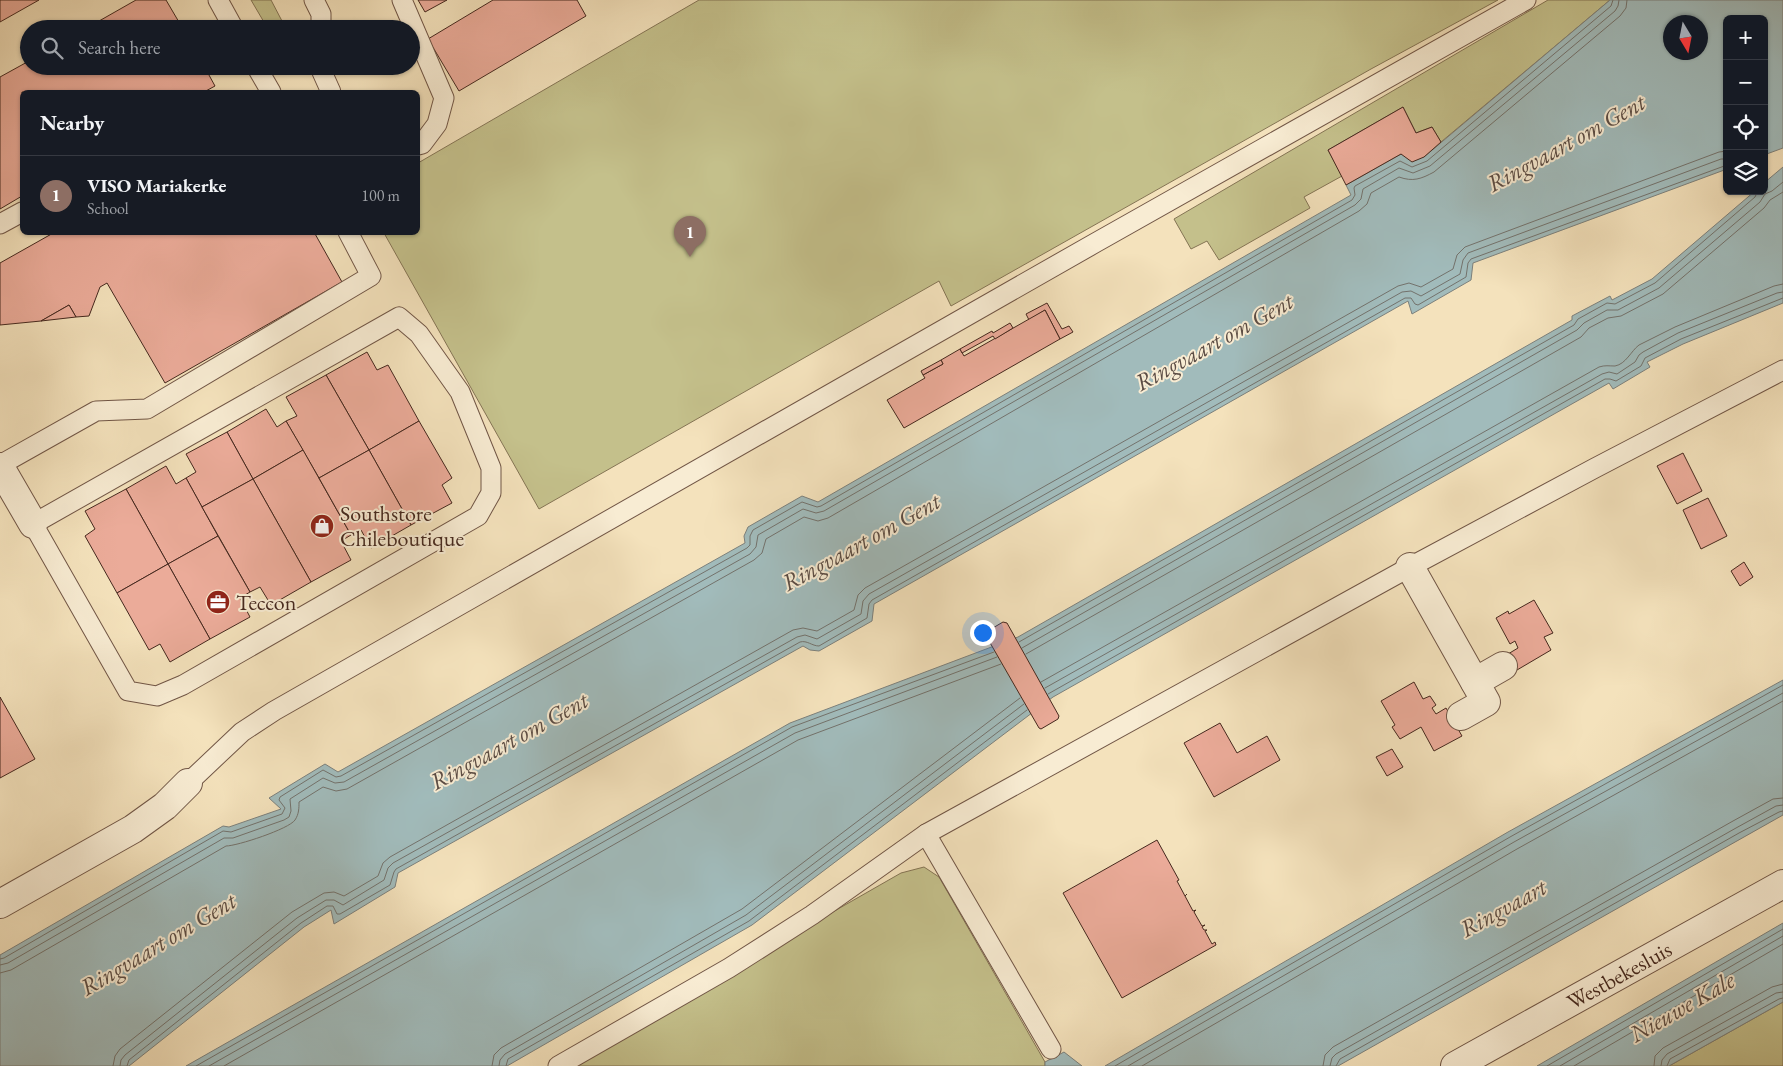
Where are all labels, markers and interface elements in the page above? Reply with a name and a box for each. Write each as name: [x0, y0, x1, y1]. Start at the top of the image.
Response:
north arrow: [1663, 15, 1708, 60]
map controls: [1723, 15, 1768, 195]
button: +: [1723, 15, 1768, 60]
search box: [20, 20, 420, 75]
icon: search: [38, 34, 66, 62]
text: Search here: [78, 35, 160, 60]
button: −: [1723, 60, 1768, 105]
water label: Ringvaart om Gent: [1481, 86, 1651, 199]
button: locate: [1723, 105, 1768, 150]
text: Nearby: [40, 109, 104, 136]
button: layers: [1723, 150, 1768, 195]
text: VISO Mariakerke: [87, 173, 227, 198]
text: 1: [52, 185, 60, 206]
text: 100 m: [361, 185, 400, 206]
text: School: [87, 198, 129, 219]
pin: 1: [674, 216, 706, 257]
water label: Ringvaart om Gent: [1129, 285, 1299, 398]
water label: Ringvaart om Gent: [776, 485, 946, 598]
place label: Southstore Chileboutique: [340, 499, 464, 553]
shop icon: Southstore Chileboutique: [309, 513, 335, 539]
place label: Teccon: [236, 588, 297, 617]
office icon: Teccon: [205, 589, 231, 615]
your location: [970, 620, 996, 646]
water label: Ringvaart om Gent: [424, 684, 594, 797]
water label: Ringvaart: [1454, 871, 1553, 944]
water label: Ringvaart om Gent: [74, 884, 242, 1002]
street label: Westbekesluis: [1562, 935, 1677, 1016]
water label: Nieuwe Kale: [1623, 964, 1741, 1050]

